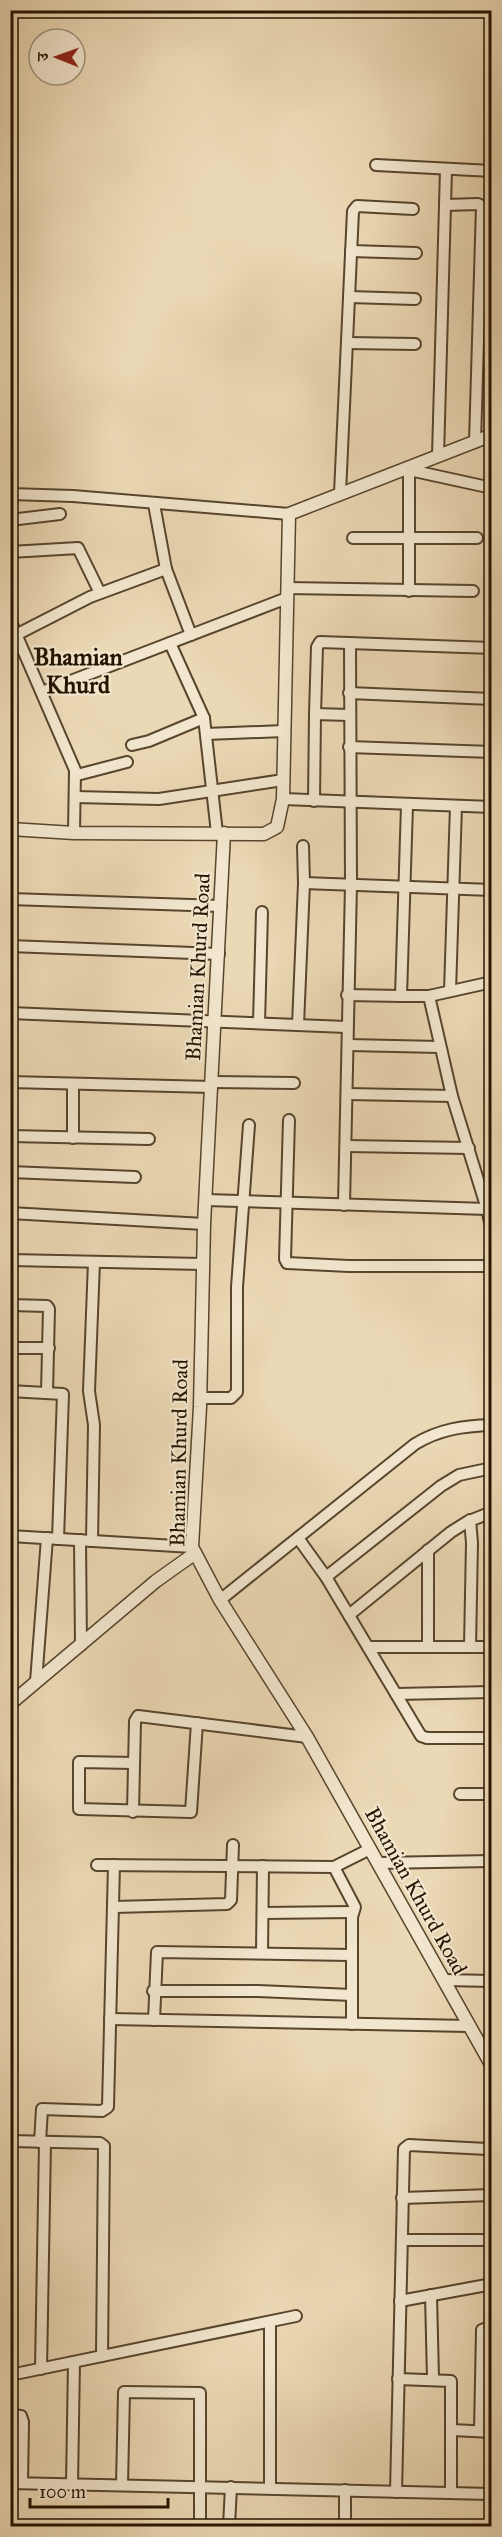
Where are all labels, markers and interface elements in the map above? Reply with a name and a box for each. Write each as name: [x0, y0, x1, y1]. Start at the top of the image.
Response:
north arrow: [27, 27, 87, 87]
text: उ: [33, 51, 52, 62]
district label: Bhamian Khurd: [33, 642, 123, 700]
street label: Bhamian Khurd Road: [180, 872, 216, 1061]
street label: Bhamian Khurd Road: [164, 1358, 194, 1547]
street label: Bhamian Khurd Road: [359, 1803, 473, 1980]
scale bar: [30, 2471, 168, 2509]
text: 100 m: [39, 2481, 86, 2503]

